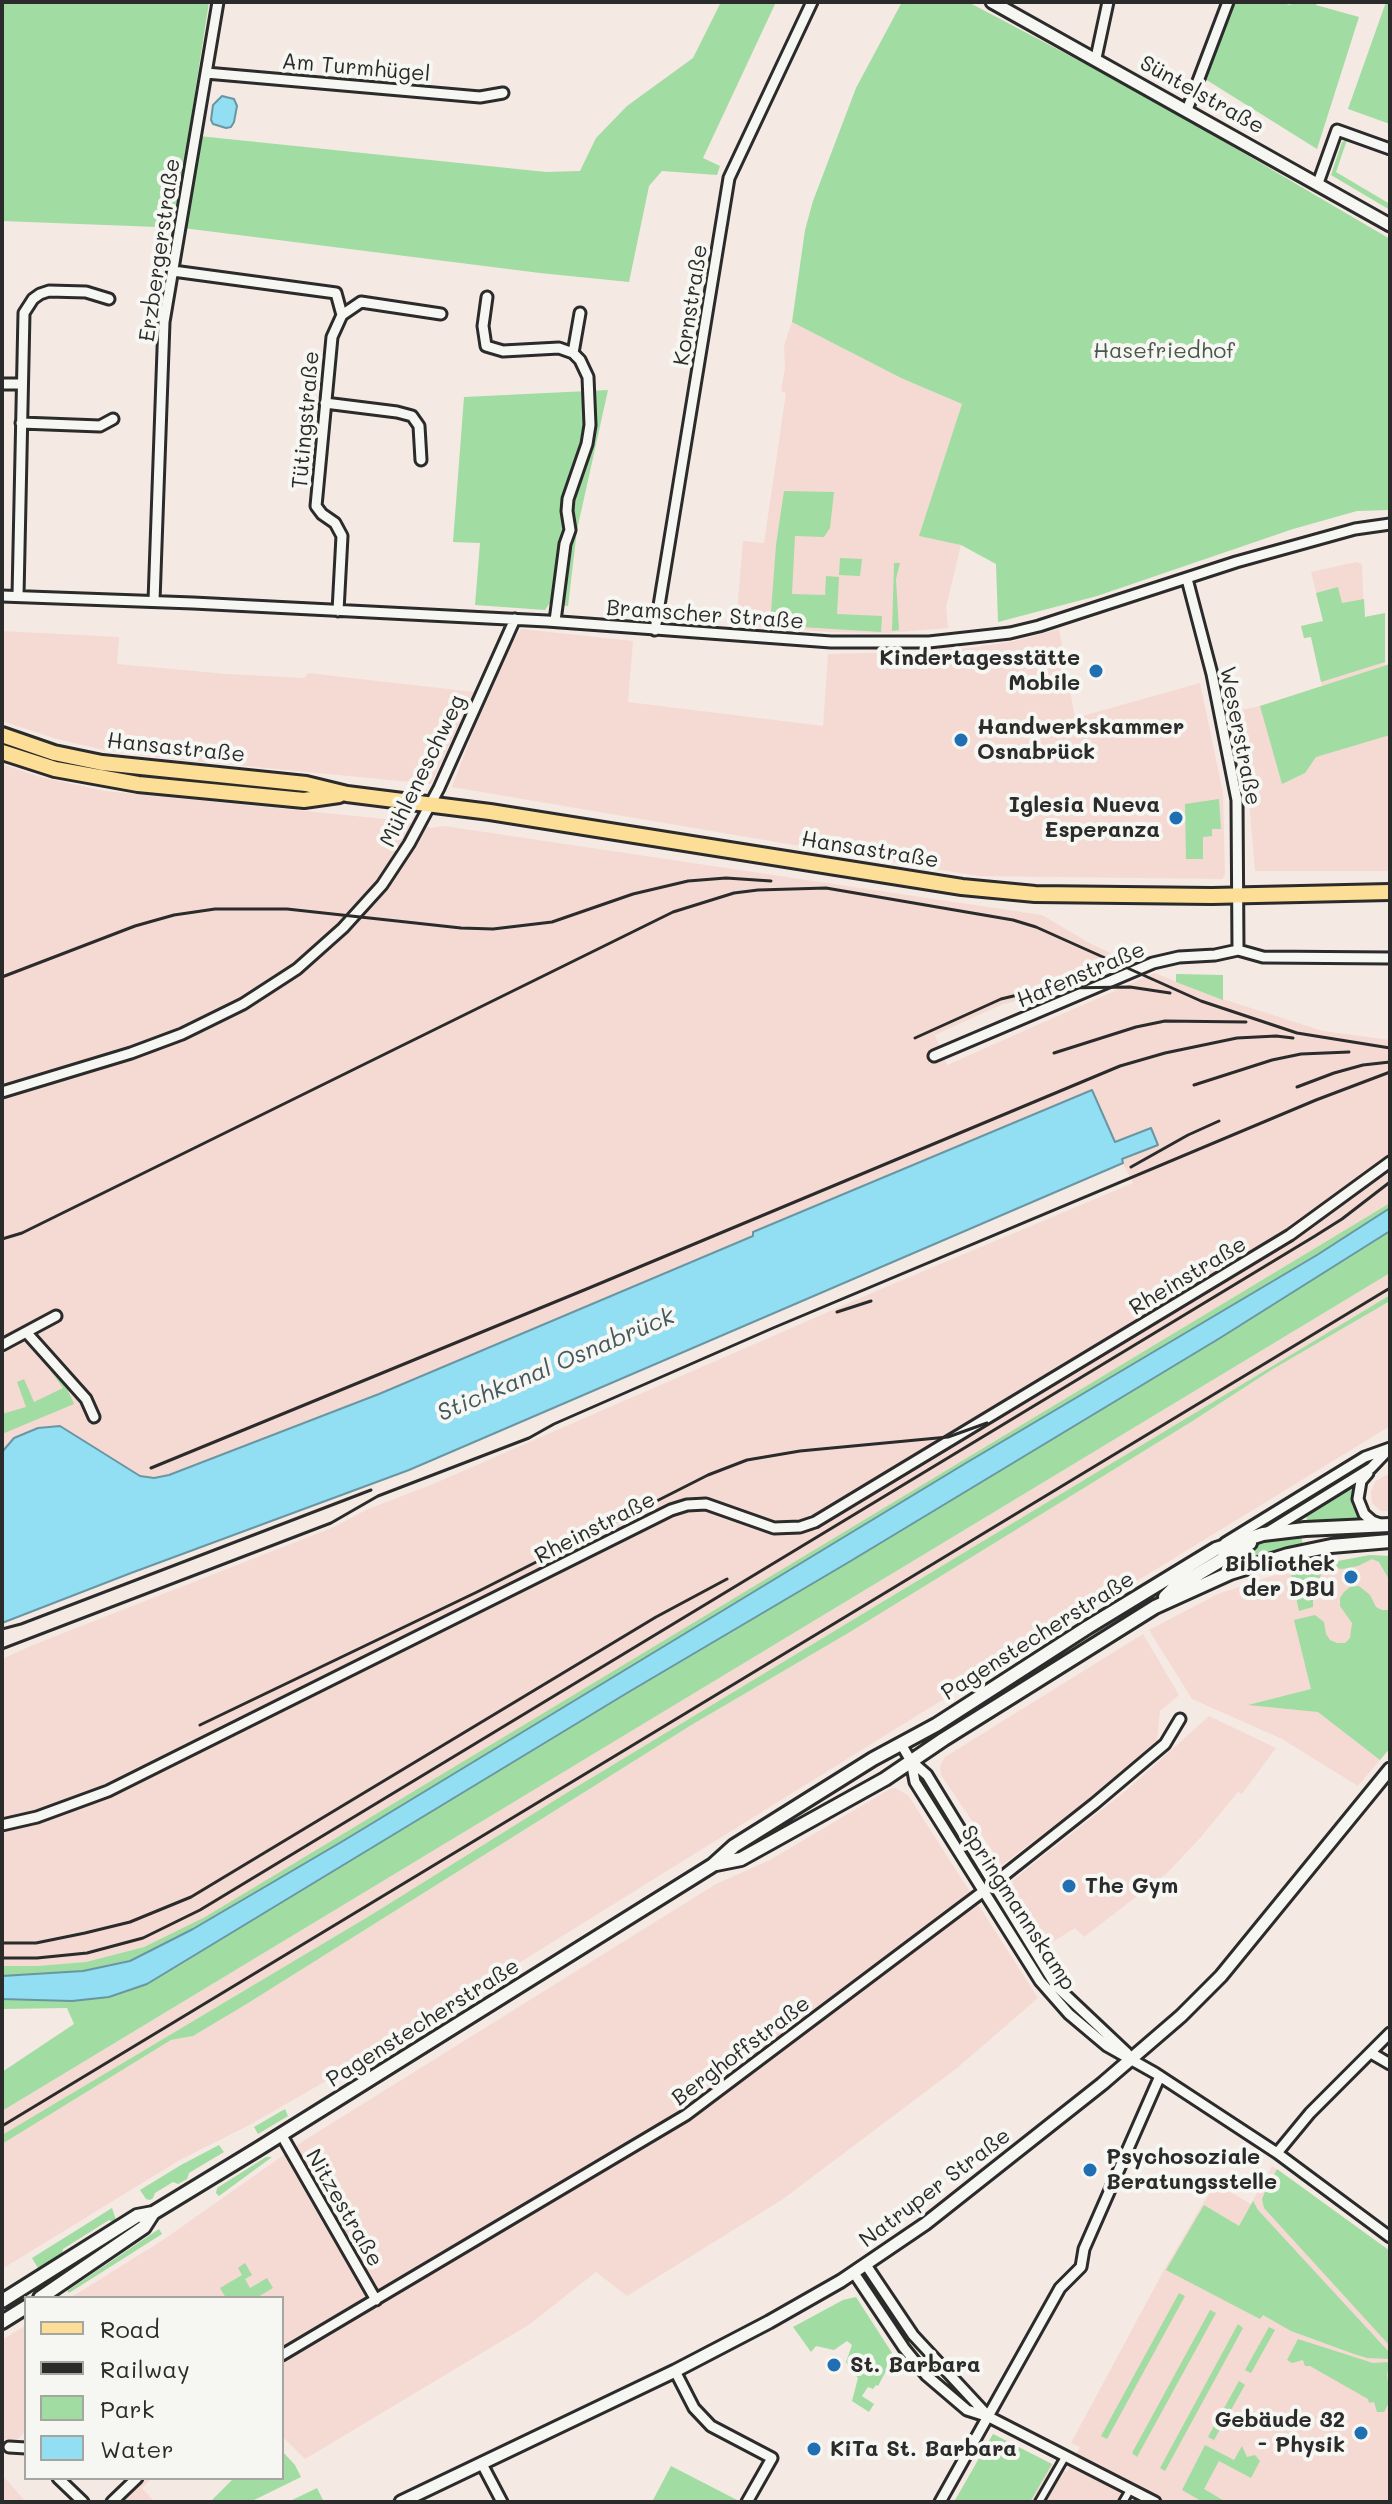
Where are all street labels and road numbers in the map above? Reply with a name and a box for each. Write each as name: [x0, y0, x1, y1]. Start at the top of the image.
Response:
street label: Am Turmhügel: [281, 48, 431, 88]
street label: Süntelstraße: [1135, 50, 1269, 140]
street label: Erzbergerstraße: [134, 157, 186, 343]
street label: Kornstraße: [668, 243, 714, 367]
street label: Tütingstraße: [287, 350, 325, 490]
street label: Bramscher Straße: [605, 595, 805, 635]
street label: Weserstraße: [1214, 664, 1266, 808]
street label: Mühleneschweg: [375, 690, 471, 852]
street label: Hansastraße: [106, 728, 246, 768]
street label: Hansastraße: [799, 826, 941, 874]
street label: Hafenstraße: [1013, 936, 1149, 1014]
street label: Rheinstraße: [1125, 1231, 1251, 1321]
street label: Rheinstraße: [530, 1486, 660, 1570]
street label: Pagenstecherstraße: [937, 1566, 1139, 1706]
street label: Springmannskamp: [955, 1821, 1081, 1995]
street label: Pagenstecherstraße: [322, 1953, 524, 2093]
street label: Berghoffstraße: [667, 1990, 815, 2112]
street label: Natruper Straße: [854, 2123, 1016, 2253]
street label: Nitzestraße: [300, 2145, 388, 2271]

